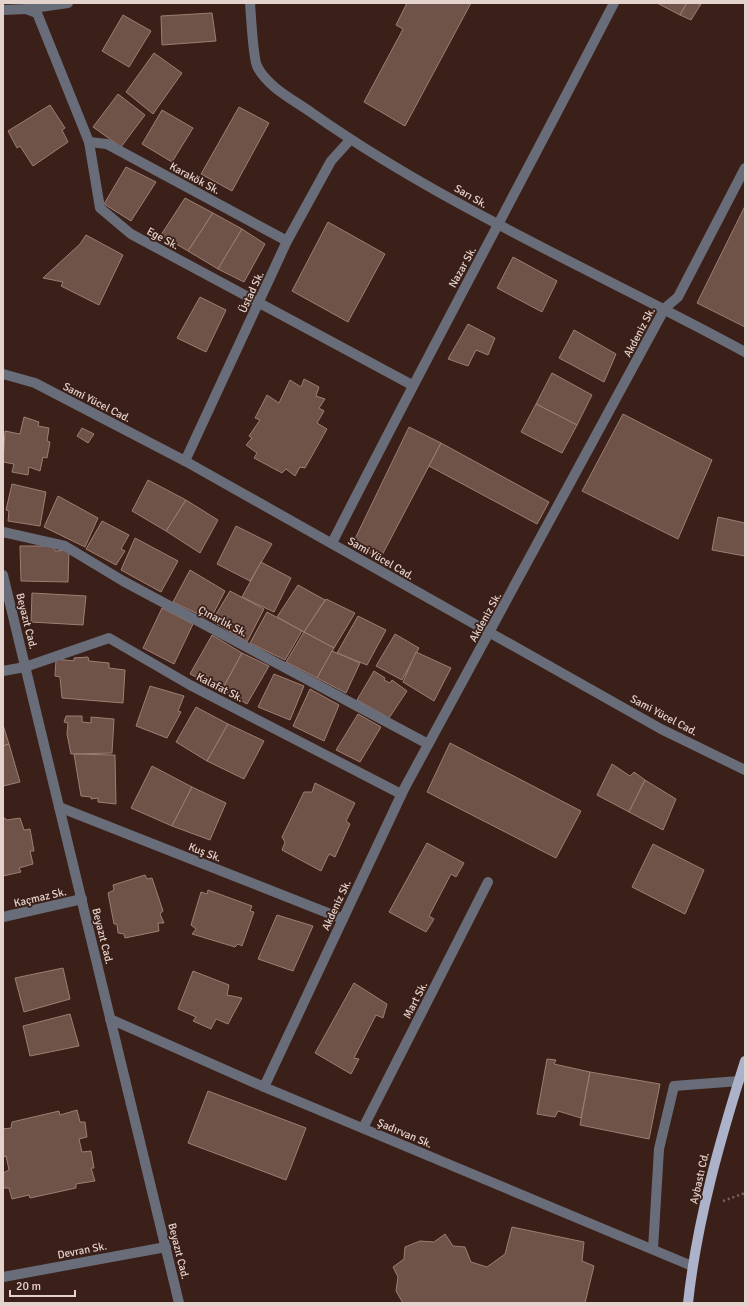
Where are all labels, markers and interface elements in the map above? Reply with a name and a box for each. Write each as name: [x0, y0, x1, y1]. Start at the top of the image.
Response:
street label: Karakök Sk.: [167, 160, 222, 197]
street label: Sarı Sk.: [452, 182, 490, 211]
street label: Ege Sk.: [145, 225, 181, 252]
street label: Nazar Sk.: [446, 245, 479, 290]
street label: Üstad Sk.: [235, 269, 267, 315]
street label: Akdeniz Sk.: [621, 305, 658, 359]
street label: Sami Yücel Cad.: [61, 380, 133, 425]
street label: Sami Yücel Cad.: [345, 534, 416, 583]
street label: Akdeniz Sk.: [467, 590, 504, 644]
street label: Beyazıt Cad.: [13, 592, 40, 651]
street label: Çınarlık Sk.: [196, 603, 250, 640]
street label: Kalafat Sk.: [194, 670, 245, 705]
street label: Sami Yücel Cad.: [628, 692, 700, 739]
street label: Kuş Sk.: [187, 840, 223, 865]
street label: Akdeniz Sk.: [319, 878, 354, 933]
street label: Kaçmaz Sk.: [13, 885, 68, 910]
street label: Beyazıt Cad.: [89, 907, 116, 966]
street label: Mart Sk.: [401, 980, 430, 1021]
street label: Şadırvan Sk.: [375, 1116, 434, 1151]
street label: Aybastı Cd.: [687, 1151, 712, 1205]
street label: Beyazıt Cad.: [165, 1222, 192, 1281]
street label: Devran Sk.: [56, 1239, 108, 1262]
scale bar: [10, 1272, 75, 1298]
text: 20 m: [16, 1279, 41, 1294]

